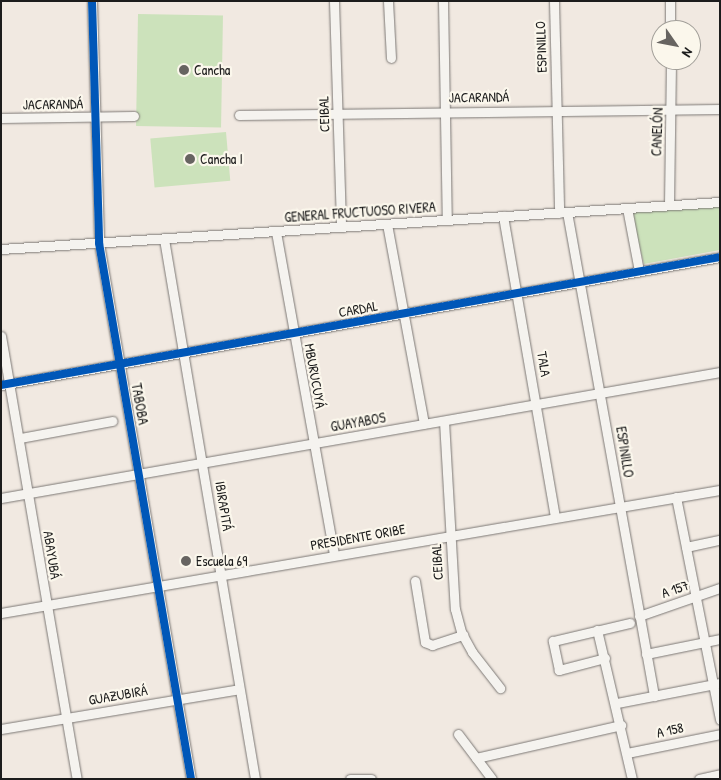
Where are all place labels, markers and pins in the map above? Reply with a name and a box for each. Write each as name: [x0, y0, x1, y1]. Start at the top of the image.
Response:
place label: Cancha: [194, 62, 230, 78]
marker: Cancha: [178, 64, 190, 76]
place label: Cancha I: [200, 151, 243, 167]
marker: Cancha I: [184, 153, 196, 165]
place label: Escuela 69: [196, 553, 247, 569]
marker: Escuela 69: [180, 555, 192, 567]

